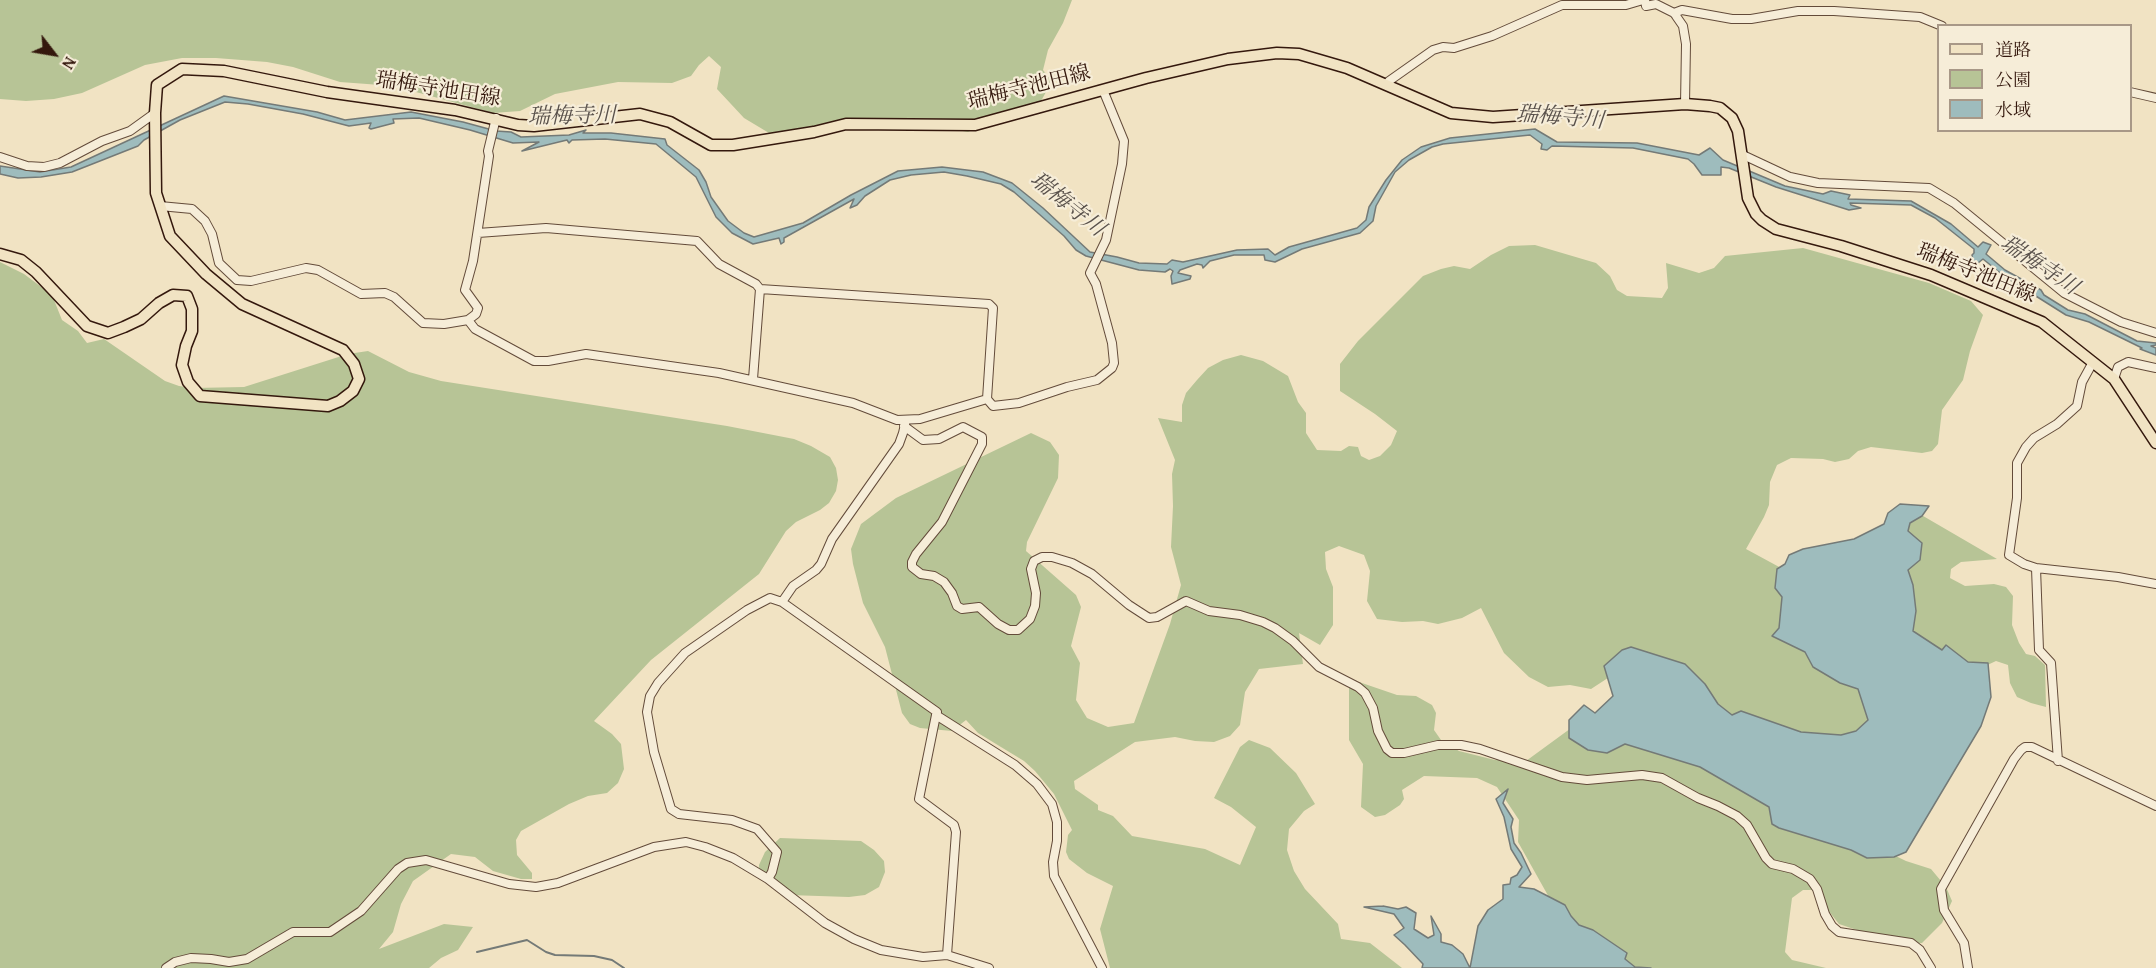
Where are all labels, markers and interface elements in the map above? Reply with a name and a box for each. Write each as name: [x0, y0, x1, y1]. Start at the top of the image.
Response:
north arrow: [24, 24, 84, 84]
legend: [1937, 24, 2132, 132]
text: 道路: [1995, 36, 2031, 63]
text: N: [56, 52, 82, 74]
street label: 瑞梅寺池田線: [965, 61, 1093, 115]
text: 公園: [1995, 66, 2031, 93]
street label: 瑞梅寺池田線: [374, 68, 502, 112]
text: 水域: [1995, 96, 2031, 123]
water label: 瑞梅寺川: [1515, 101, 1605, 135]
water label: 瑞梅寺川: [528, 103, 616, 131]
water label: 瑞梅寺川: [1024, 167, 1110, 243]
water label: 瑞梅寺川: [1995, 230, 2083, 302]
street label: 瑞梅寺池田線: [1913, 239, 2039, 309]

